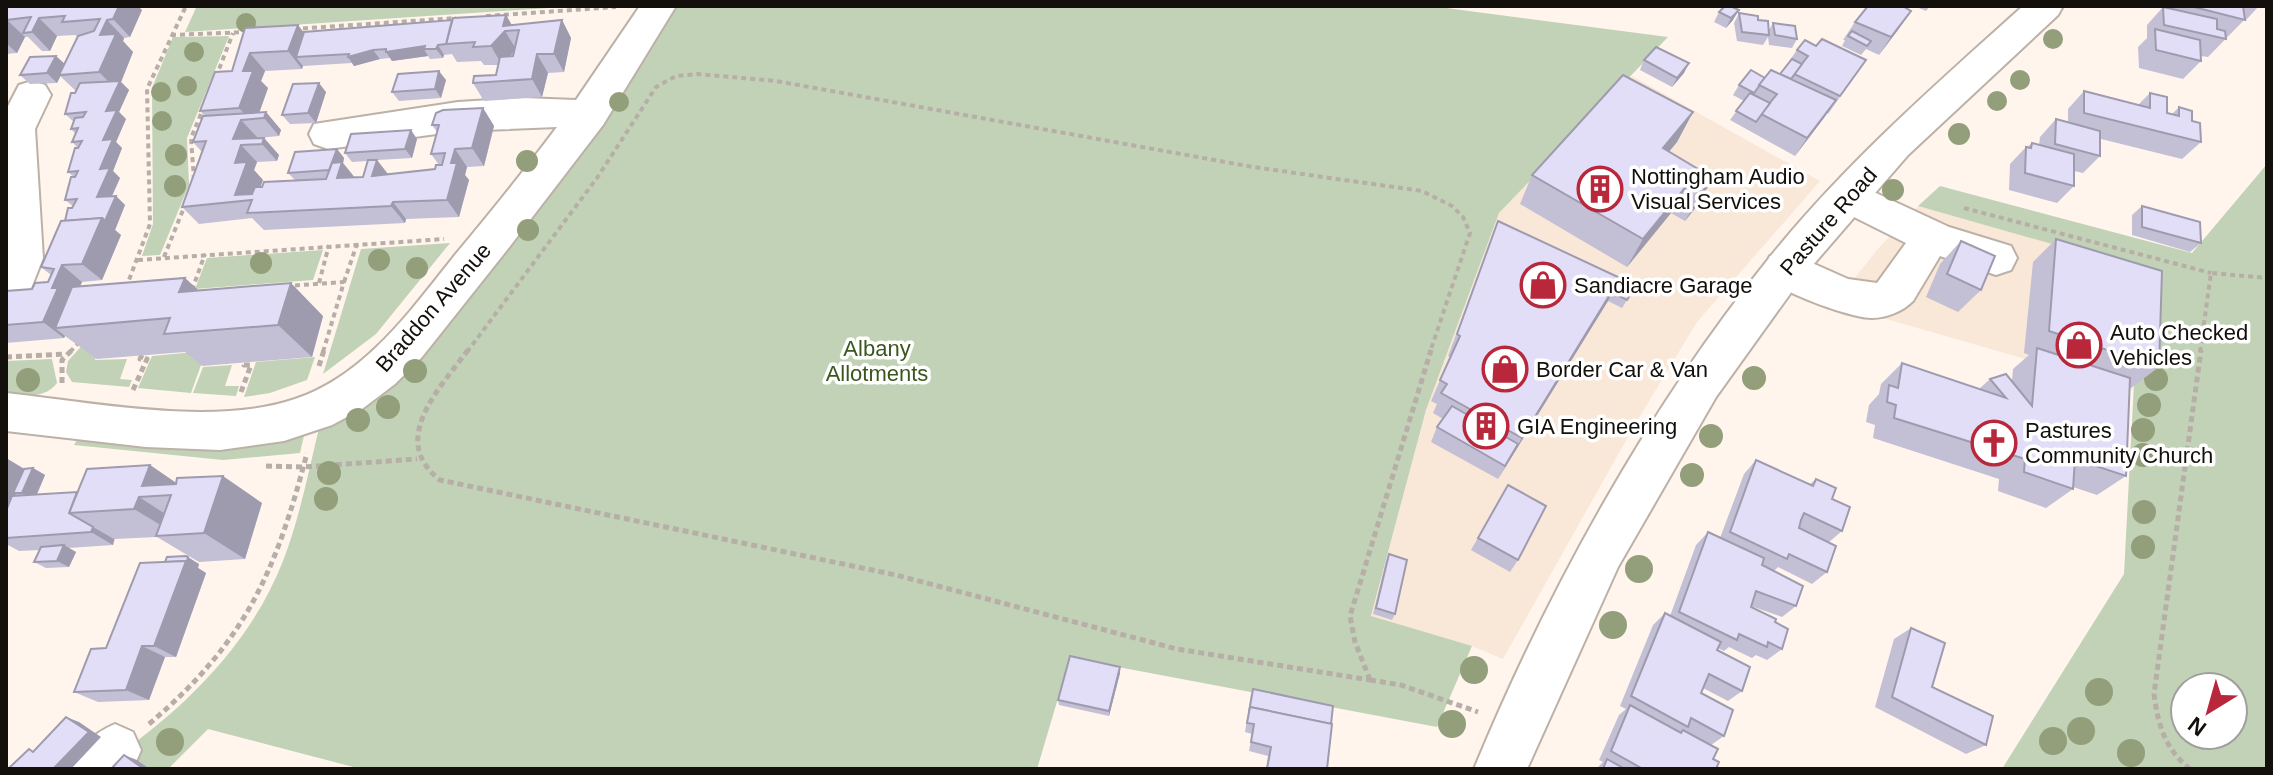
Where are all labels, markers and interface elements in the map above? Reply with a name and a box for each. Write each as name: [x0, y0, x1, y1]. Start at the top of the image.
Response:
street label: Pasture Road: [1775, 162, 1882, 280]
place label: Nottingham Audio Visual Services: [1631, 164, 1805, 214]
building icon: Nottingham Audio Visual Services: [1576, 165, 1624, 213]
street label: Braddon Avenue: [371, 238, 496, 377]
shop icon: Sandiacre Garage: [1519, 261, 1567, 309]
place label: Sandiacre Garage: [1574, 273, 1753, 298]
place label: Auto Checked Vehicles: [2110, 320, 2248, 370]
shop icon: Auto Checked Vehicles: [2055, 321, 2103, 369]
park label: Albany Allotments: [826, 336, 928, 386]
shop icon: Border Car & Van: [1481, 345, 1529, 393]
place label: Border Car & Van: [1536, 357, 1708, 382]
building icon: GIA Engineering: [1462, 402, 1510, 450]
place label: GIA Engineering: [1517, 414, 1677, 439]
place label: Pastures Community Church: [2025, 418, 2213, 468]
church icon: Pastures Community Church: [1970, 419, 2018, 467]
north arrow: [2169, 671, 2249, 751]
text: N: [2183, 712, 2211, 741]

